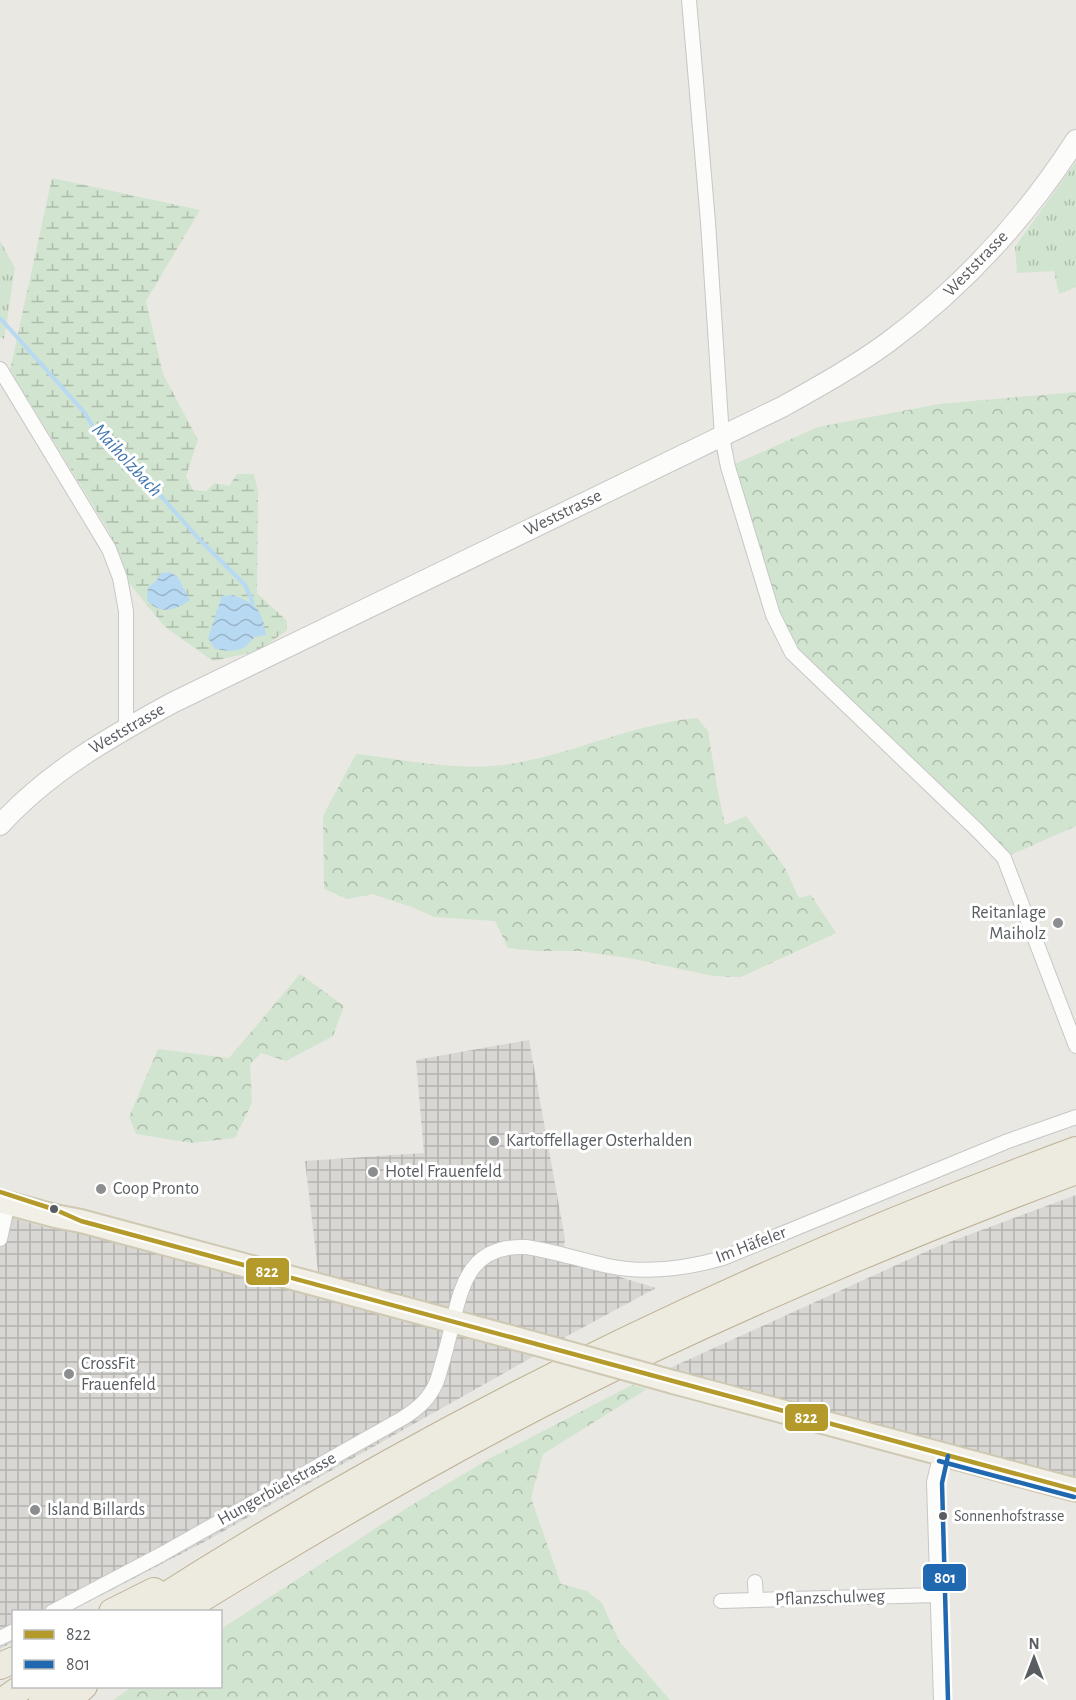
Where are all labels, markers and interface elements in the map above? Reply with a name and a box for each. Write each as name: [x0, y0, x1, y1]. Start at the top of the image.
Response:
street label: Weststrasse: [940, 228, 1012, 300]
water label: Maiholzbach: [88, 419, 166, 501]
street label: Weststrasse: [521, 487, 605, 539]
street label: Weststrasse: [86, 700, 168, 758]
place label: Reitanlage Maiholz: [971, 904, 1046, 943]
marker: Reitanlage Maiholz: [1051, 916, 1065, 930]
place label: Kartoffellager Osterhalden: [506, 1132, 692, 1150]
marker: Kartoffellager Osterhalden: [487, 1134, 501, 1148]
place label: Hotel Frauenfeld: [385, 1163, 502, 1181]
marker: Hotel Frauenfeld: [366, 1165, 380, 1179]
place label: Coop Pronto: [113, 1180, 199, 1198]
marker: Coop Pronto: [94, 1182, 108, 1196]
unlabelled marker: [48, 1203, 60, 1215]
street label: Im Häfeler: [713, 1223, 789, 1267]
line badge: 822: [245, 1257, 290, 1286]
text: 822: [256, 1264, 279, 1280]
place label: CrossFit Frauenfeld: [81, 1355, 156, 1394]
marker: CrossFit Frauenfeld: [62, 1367, 76, 1381]
line badge: 822: [784, 1403, 829, 1432]
text: 822: [795, 1410, 818, 1426]
street label: Hungerbüelstrasse: [215, 1449, 339, 1529]
place label: Island Billards: [47, 1501, 145, 1519]
marker: Island Billards: [28, 1503, 42, 1517]
place label: Sonnenhofstrasse: [954, 1508, 1064, 1524]
marker: Sonnenhofstrasse: [937, 1510, 949, 1522]
line badge: 801: [922, 1563, 967, 1592]
text: 801: [934, 1570, 956, 1586]
street label: Pflanzschulweg: [775, 1587, 885, 1609]
legend: [12, 1610, 222, 1688]
text: 822: [66, 1626, 91, 1644]
north arrow: [1004, 1628, 1064, 1688]
text: N: [1028, 1636, 1040, 1652]
text: 801: [66, 1656, 90, 1674]

